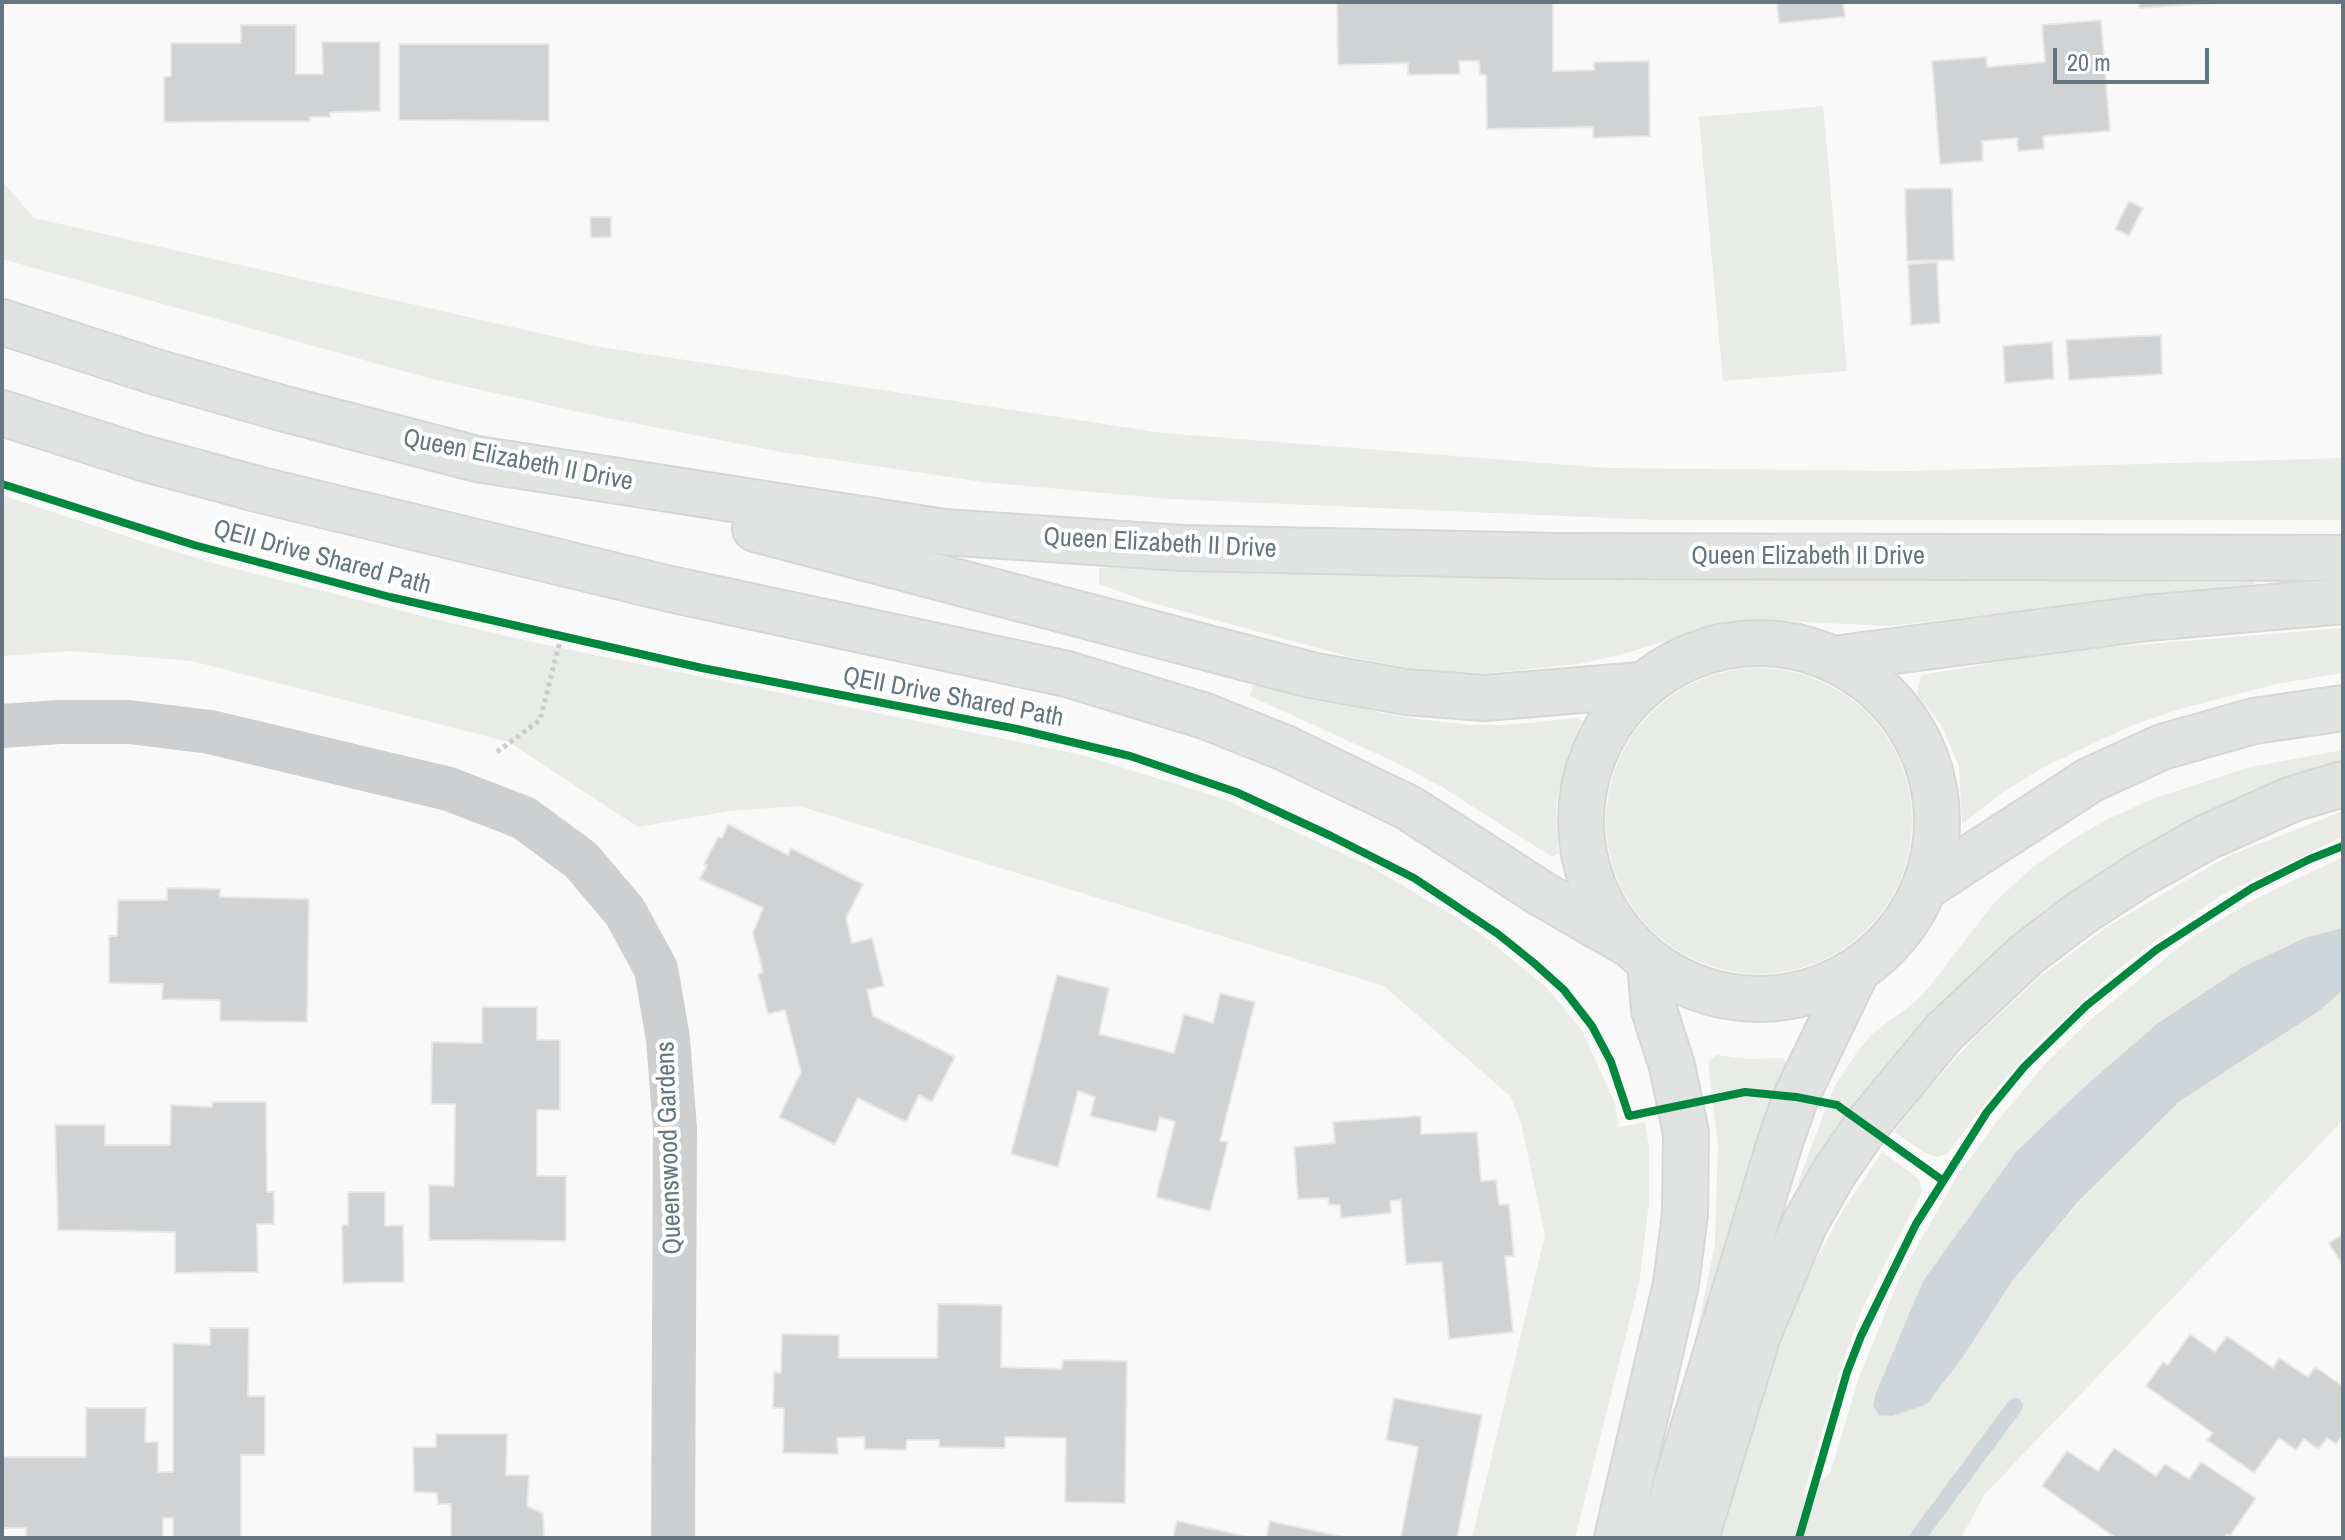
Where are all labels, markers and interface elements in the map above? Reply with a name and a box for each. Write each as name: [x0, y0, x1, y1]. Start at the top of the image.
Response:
scale bar: [2057, 32, 2213, 82]
text: 20 m: [2067, 46, 2111, 78]
street label: Queen Elizabeth II Drive: [400, 423, 636, 499]
street label: QEII Drive Shared Path: [210, 514, 434, 602]
street label: Queen Elizabeth II Drive: [1043, 522, 1277, 566]
street label: Queen Elizabeth II Drive: [1691, 541, 1925, 573]
street label: QEII Drive Shared Path: [840, 661, 1066, 735]
street label: Queenswood Gardens: [651, 1041, 689, 1255]

